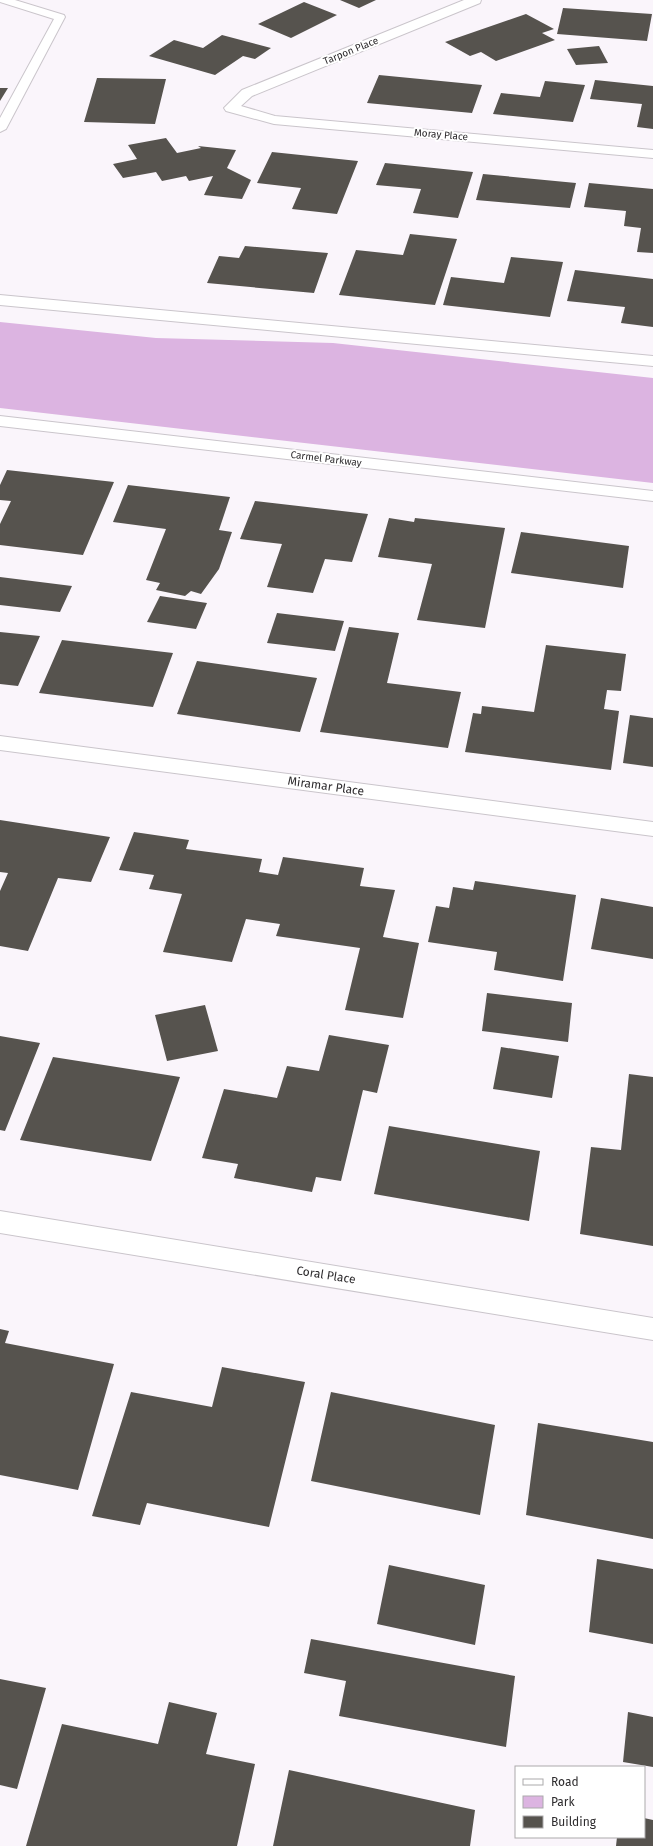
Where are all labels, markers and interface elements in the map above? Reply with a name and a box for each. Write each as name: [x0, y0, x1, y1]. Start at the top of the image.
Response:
street label: Tarpon Place: [322, 35, 380, 67]
street label: Moray Place: [414, 127, 468, 143]
street label: Carmel Parkway: [290, 449, 362, 469]
street label: Miramar Place: [287, 774, 365, 798]
street label: Coral Place: [295, 1263, 357, 1287]
legend: [515, 1766, 645, 1838]
text: Road: [551, 1775, 579, 1789]
text: Park: [551, 1795, 575, 1809]
text: Building: [551, 1815, 597, 1829]

